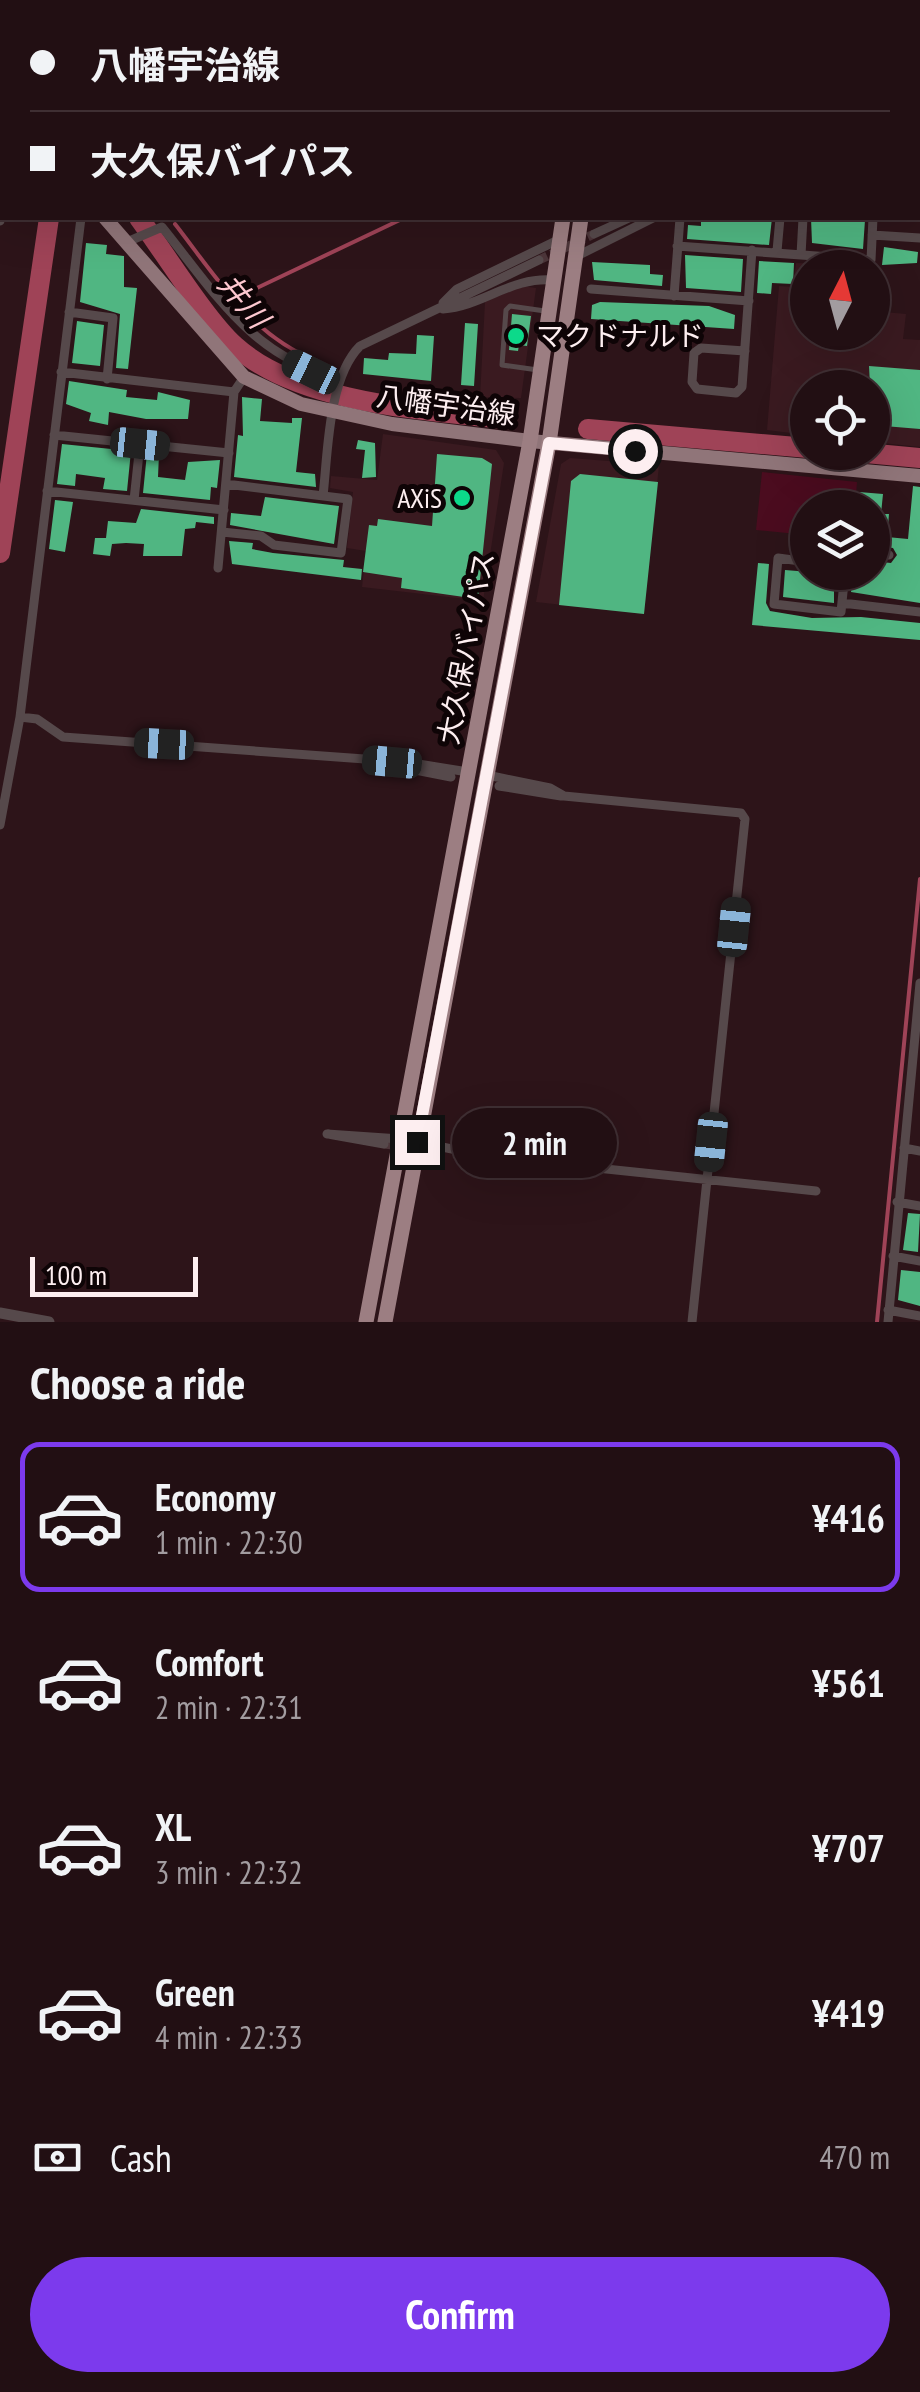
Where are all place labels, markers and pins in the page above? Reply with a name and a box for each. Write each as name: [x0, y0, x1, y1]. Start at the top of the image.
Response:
place label: マクドナルド: [536, 317, 704, 354]
marker: マクドナルド: [505, 325, 527, 347]
place label: AXiS: [397, 479, 442, 516]
marker: AXiS: [451, 487, 473, 509]

